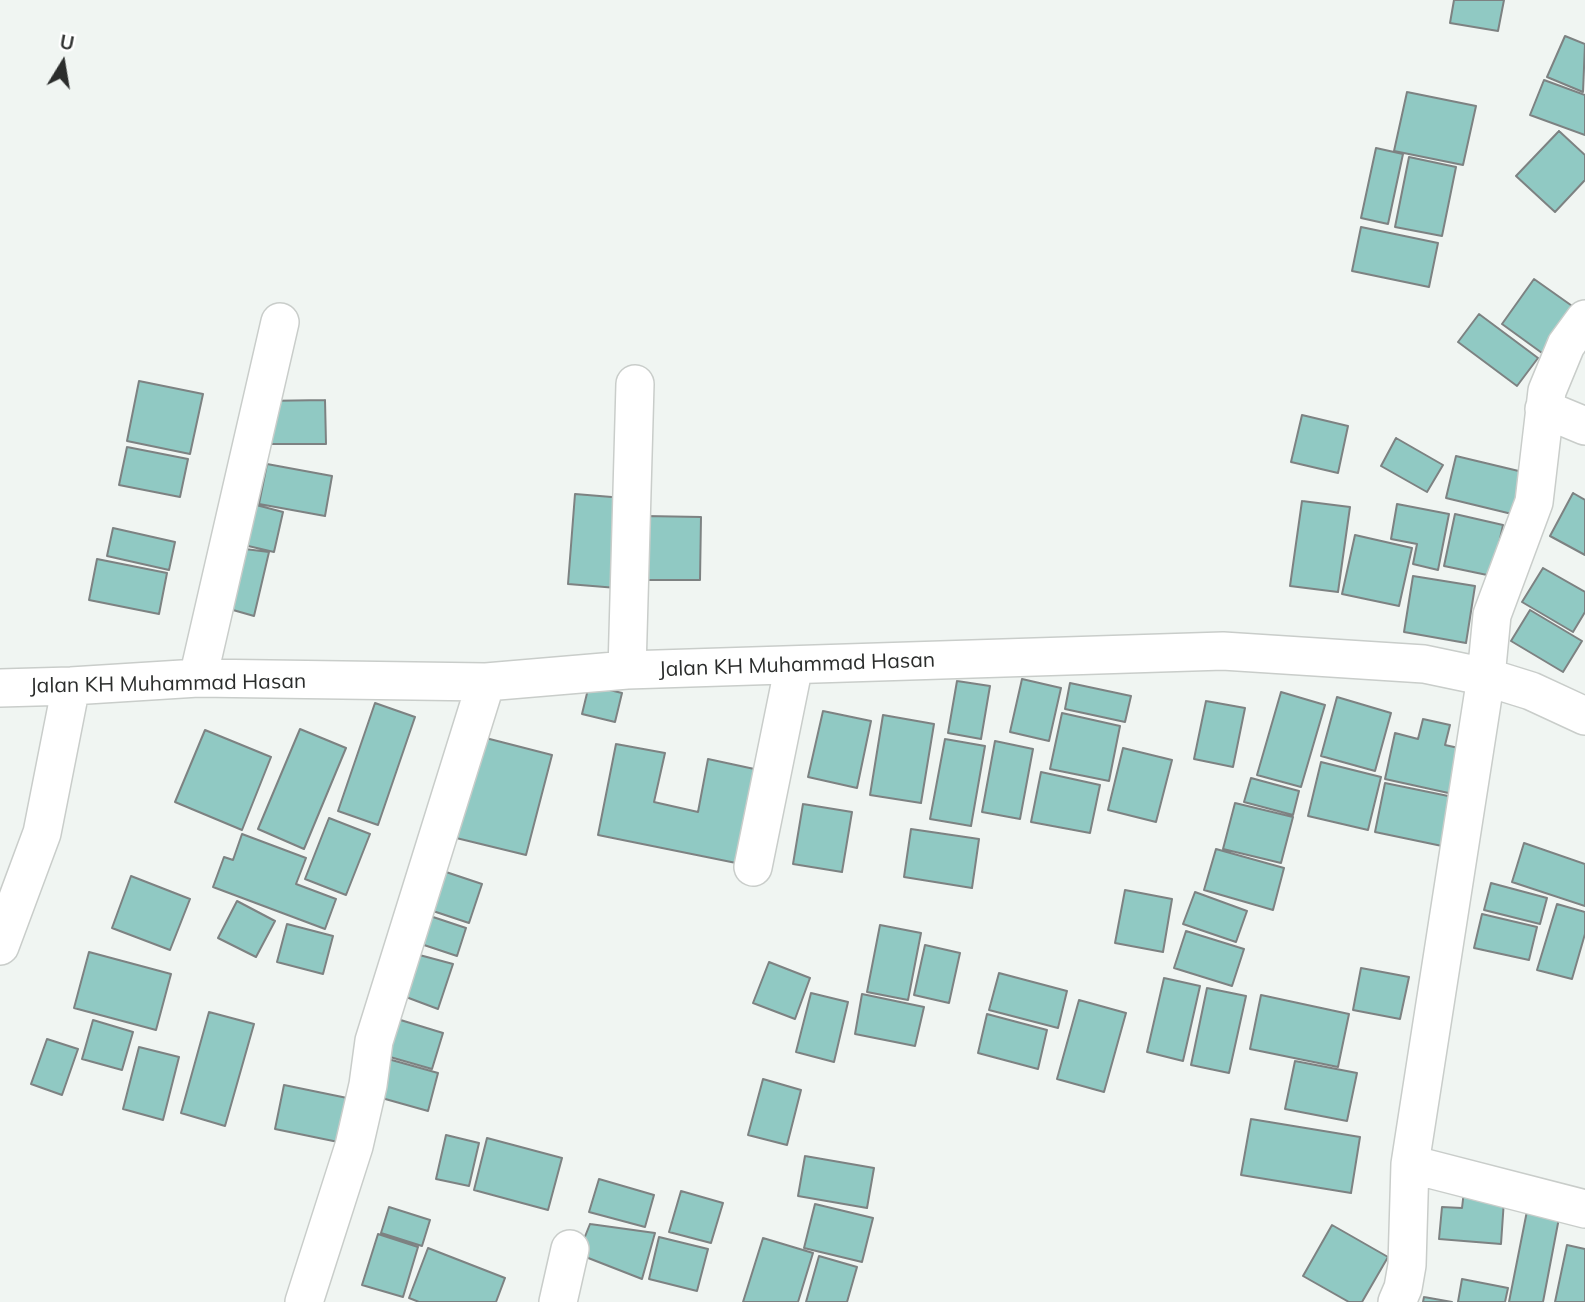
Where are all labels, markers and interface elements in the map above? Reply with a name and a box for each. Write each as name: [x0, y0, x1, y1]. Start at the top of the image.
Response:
north arrow: [28, 28, 98, 98]
text: U: [58, 29, 76, 56]
street label: Jalan KH Muhammad Hasan: [658, 648, 936, 682]
street label: Jalan KH Muhammad Hasan: [30, 669, 306, 699]

